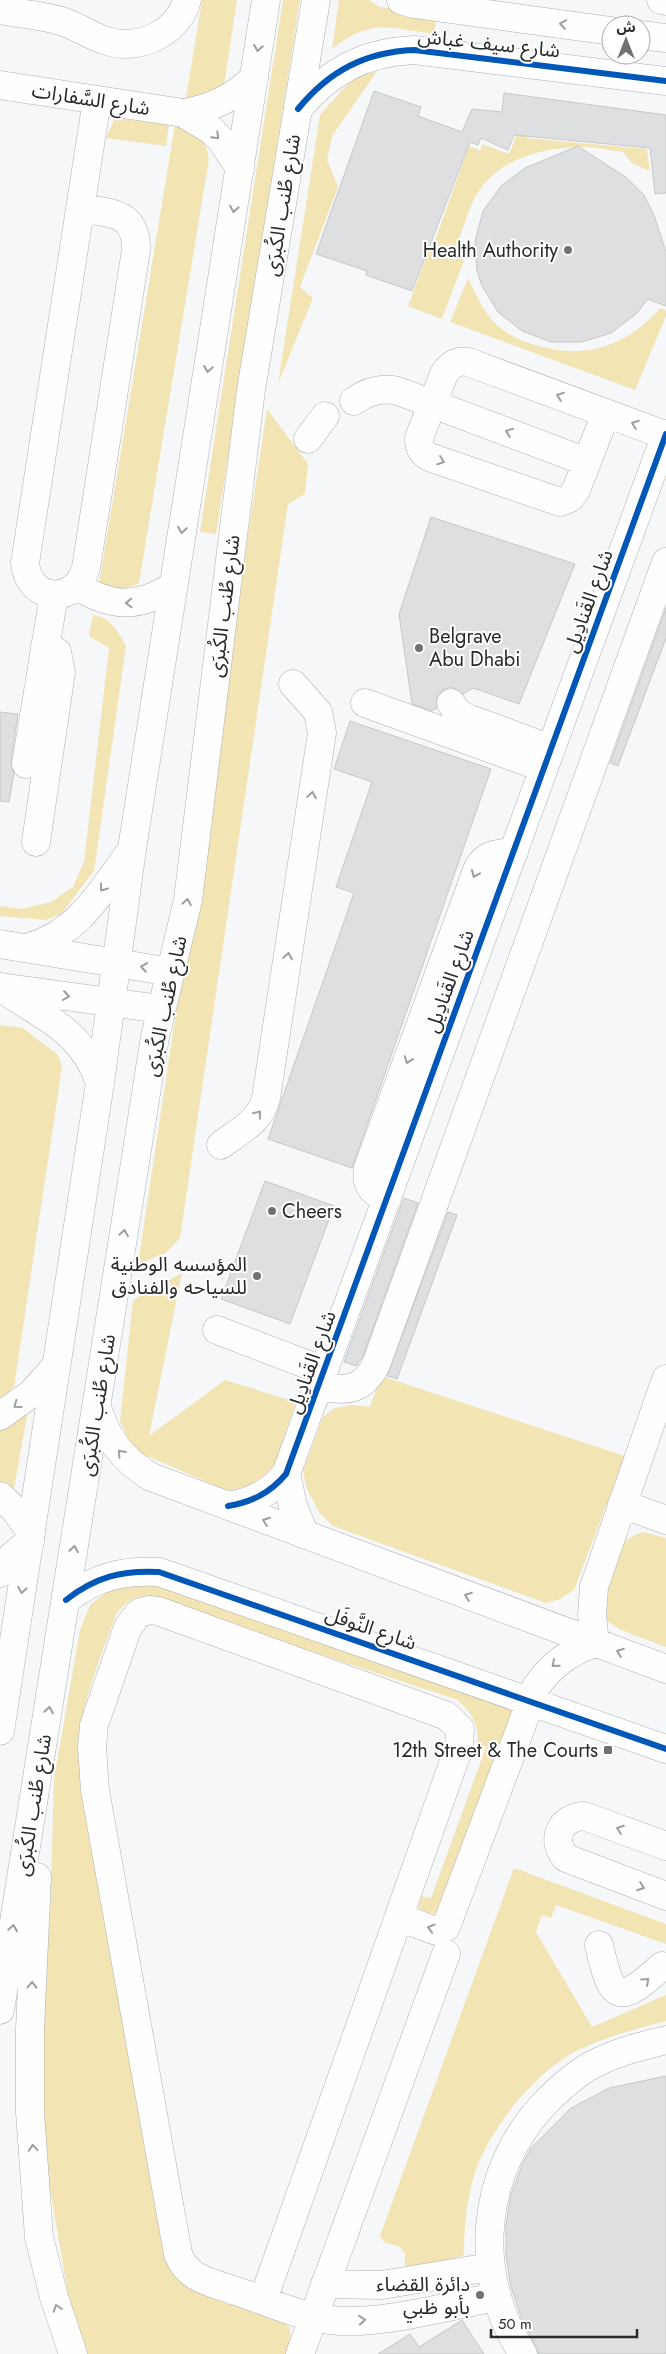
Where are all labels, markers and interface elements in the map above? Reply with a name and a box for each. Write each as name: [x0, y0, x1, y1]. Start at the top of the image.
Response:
north arrow: [601, 15, 651, 65]
text: ش: [616, 17, 636, 37]
one-way arrow: [558, 19, 566, 30]
street label: شارع سيف غباش: [416, 22, 562, 65]
one-way arrow: [253, 45, 264, 53]
street label: شارع السَّفارات: [30, 76, 152, 123]
one-way arrow: [211, 130, 220, 139]
street label: شارع طُنب الكُبرَى: [257, 132, 308, 278]
one-way arrow: [229, 204, 239, 213]
place label: Health Authority: [423, 236, 558, 265]
marker: Health Authority: [562, 244, 574, 256]
one-way arrow: [203, 366, 214, 374]
one-way arrow: [556, 392, 565, 402]
one-way arrow: [632, 420, 640, 430]
one-way arrow: [505, 428, 514, 438]
one-way arrow: [436, 455, 445, 465]
one-way arrow: [178, 525, 188, 534]
street label: شارع طُنب الكُبرَى: [201, 533, 248, 679]
street label: شارع القَنادِيل: [556, 546, 621, 657]
one-way arrow: [124, 597, 132, 608]
place label: Belgrave Abu Dhabi: [429, 622, 520, 674]
marker: Belgrave Abu Dhabi: [413, 642, 425, 654]
one-way arrow: [307, 791, 317, 799]
one-way arrow: [471, 870, 481, 878]
one-way arrow: [100, 882, 109, 892]
one-way arrow: [182, 898, 192, 906]
street label: شارع القَنادِيل: [417, 926, 482, 1037]
street label: شارع طُنب الكُبرَى: [136, 933, 195, 1079]
one-way arrow: [282, 951, 293, 959]
one-way arrow: [139, 963, 148, 973]
one-way arrow: [62, 990, 70, 1001]
one-way arrow: [404, 1055, 414, 1064]
one-way arrow: [253, 1111, 261, 1120]
place label: Cheers: [282, 1197, 342, 1226]
marker: Cheers: [266, 1205, 278, 1217]
one-way arrow: [119, 1229, 129, 1238]
place label: المؤسسه الوطنية للسياحه والفنادق: [111, 1250, 247, 1302]
marker: المؤسسه الوطنية للسياحه والفنادق: [251, 1270, 263, 1282]
street label: شارع القَنادِيل: [279, 1307, 344, 1418]
street label: شارع طُنب الكُبرَى: [72, 1332, 123, 1478]
one-way arrow: [13, 1399, 23, 1408]
one-way arrow: [118, 1449, 127, 1458]
one-way arrow: [263, 1517, 271, 1527]
one-way arrow: [68, 1545, 79, 1553]
one-way arrow: [17, 1586, 28, 1594]
one-way arrow: [464, 1592, 473, 1602]
street label: شارع النَّوفَل: [321, 1599, 420, 1658]
one-way arrow: [617, 1648, 625, 1658]
one-way arrow: [552, 1658, 561, 1667]
one-way arrow: [43, 1705, 53, 1714]
street label: شارع طُنب الكُبرَى: [8, 1732, 59, 1878]
place label: 12th Street & The Courts: [392, 1736, 598, 1765]
marker: 12th Street & The Courts: [602, 1744, 614, 1756]
one-way arrow: [616, 1825, 625, 1835]
one-way arrow: [636, 1881, 645, 1891]
one-way arrow: [8, 1923, 18, 1932]
one-way arrow: [427, 1924, 435, 1934]
one-way arrow: [640, 1978, 649, 1987]
one-way arrow: [27, 1981, 38, 1989]
one-way arrow: [27, 2144, 38, 2152]
place label: دائرة القضاء بأبو ظبي: [376, 2270, 470, 2323]
marker: دائرة القضاء بأبو ظبي: [474, 2289, 486, 2301]
one-way arrow: [53, 2304, 63, 2312]
scale bar: [491, 2306, 637, 2338]
text: 50 m: [498, 2313, 532, 2335]
one-way arrow: [358, 2314, 366, 2325]

